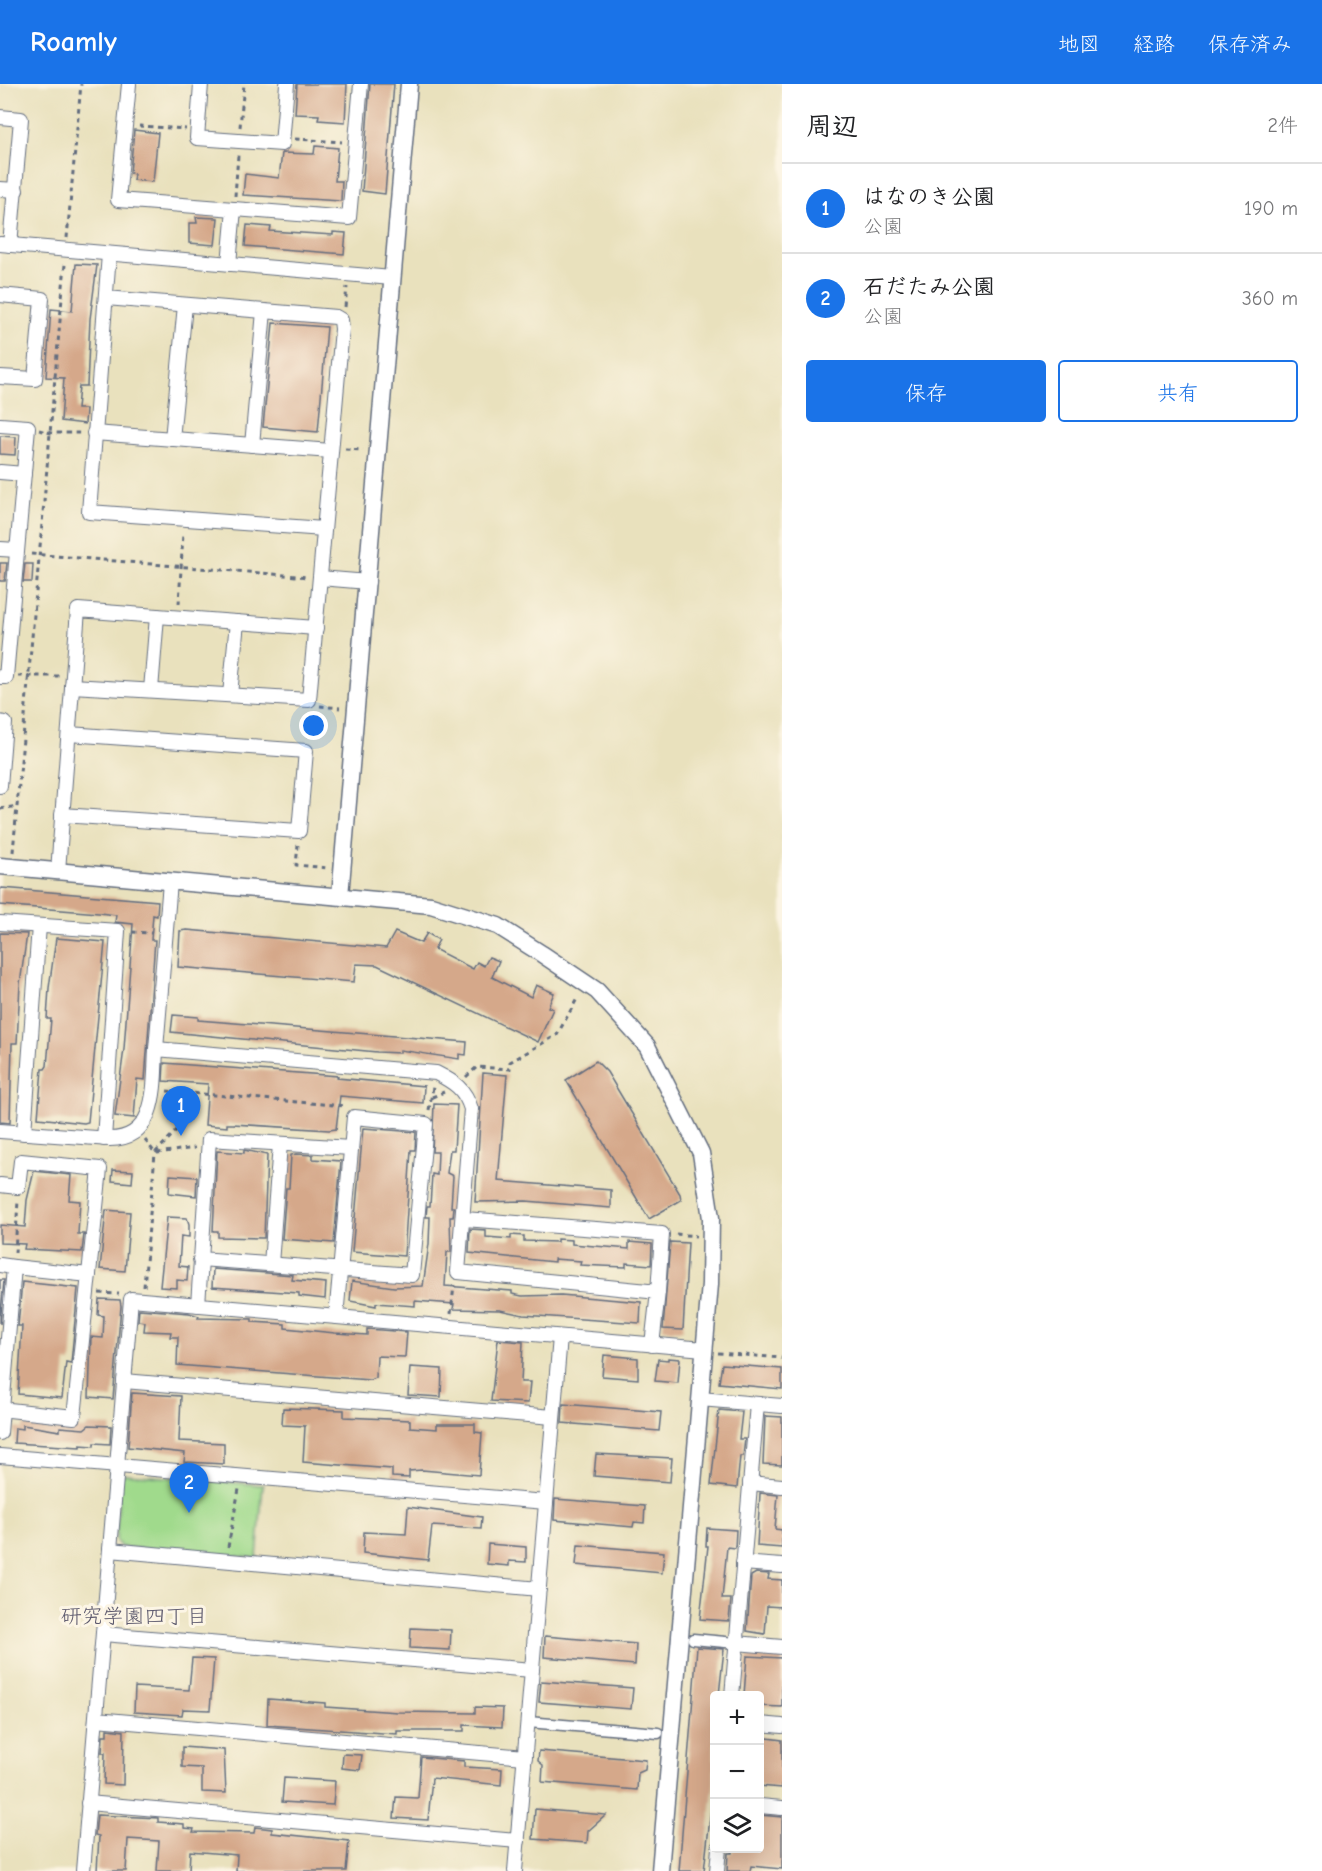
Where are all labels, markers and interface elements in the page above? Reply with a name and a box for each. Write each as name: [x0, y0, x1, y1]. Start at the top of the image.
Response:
text: Roamly: [30, 26, 117, 58]
text: 地図: [1058, 32, 1100, 56]
text: 経路: [1133, 32, 1175, 56]
text: 保存済み: [1208, 32, 1292, 56]
text: 周辺: [806, 112, 858, 142]
text: 2件: [1268, 114, 1298, 137]
text: はなのき公園: [863, 184, 995, 210]
text: 1: [822, 197, 829, 220]
text: 190 m: [1244, 197, 1298, 220]
text: 公園: [863, 215, 903, 238]
text: 石だたみ公園: [863, 274, 995, 300]
text: 2: [821, 287, 830, 310]
text: 360 m: [1242, 287, 1298, 310]
text: 公園: [863, 305, 903, 328]
button: 保存: [806, 360, 1046, 422]
button: 共有: [1058, 360, 1298, 422]
your location: [299, 711, 328, 740]
pin: 1: [162, 1086, 201, 1136]
pin: 2: [170, 1464, 208, 1513]
district label: 研究学園四丁目: [61, 1604, 208, 1628]
map controls: [710, 1691, 764, 1853]
button: +: [710, 1691, 764, 1745]
button: −: [710, 1745, 764, 1799]
button: layers: [710, 1799, 764, 1853]

